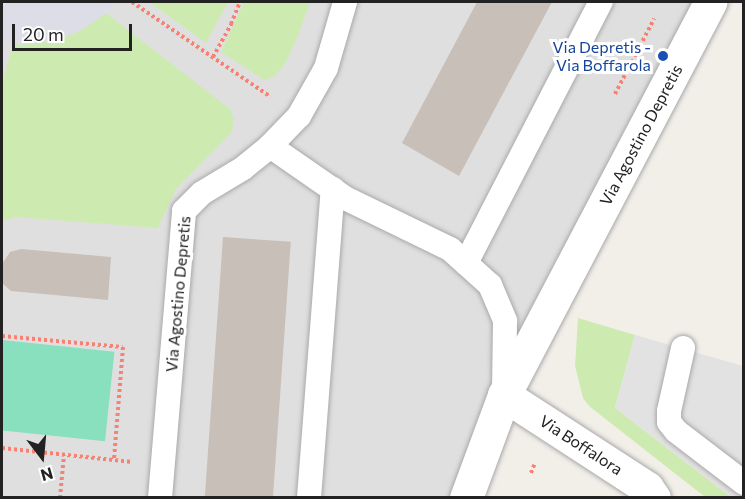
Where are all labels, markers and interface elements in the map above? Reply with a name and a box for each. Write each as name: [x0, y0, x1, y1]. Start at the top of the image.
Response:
scale bar: [15, 12, 135, 50]
text: 20 m: [23, 23, 64, 45]
place label: Via Depretis - Via Boffarola: [553, 37, 651, 75]
marker: Via Depretis - Via Boffarola: [656, 49, 670, 63]
street label: Via Agostino Depretis: [596, 61, 686, 209]
street label: Via Agostino Depretis: [162, 215, 194, 373]
street label: Via Boffalora: [536, 411, 626, 479]
north arrow: [12, 427, 72, 487]
text: N: [39, 464, 55, 486]

